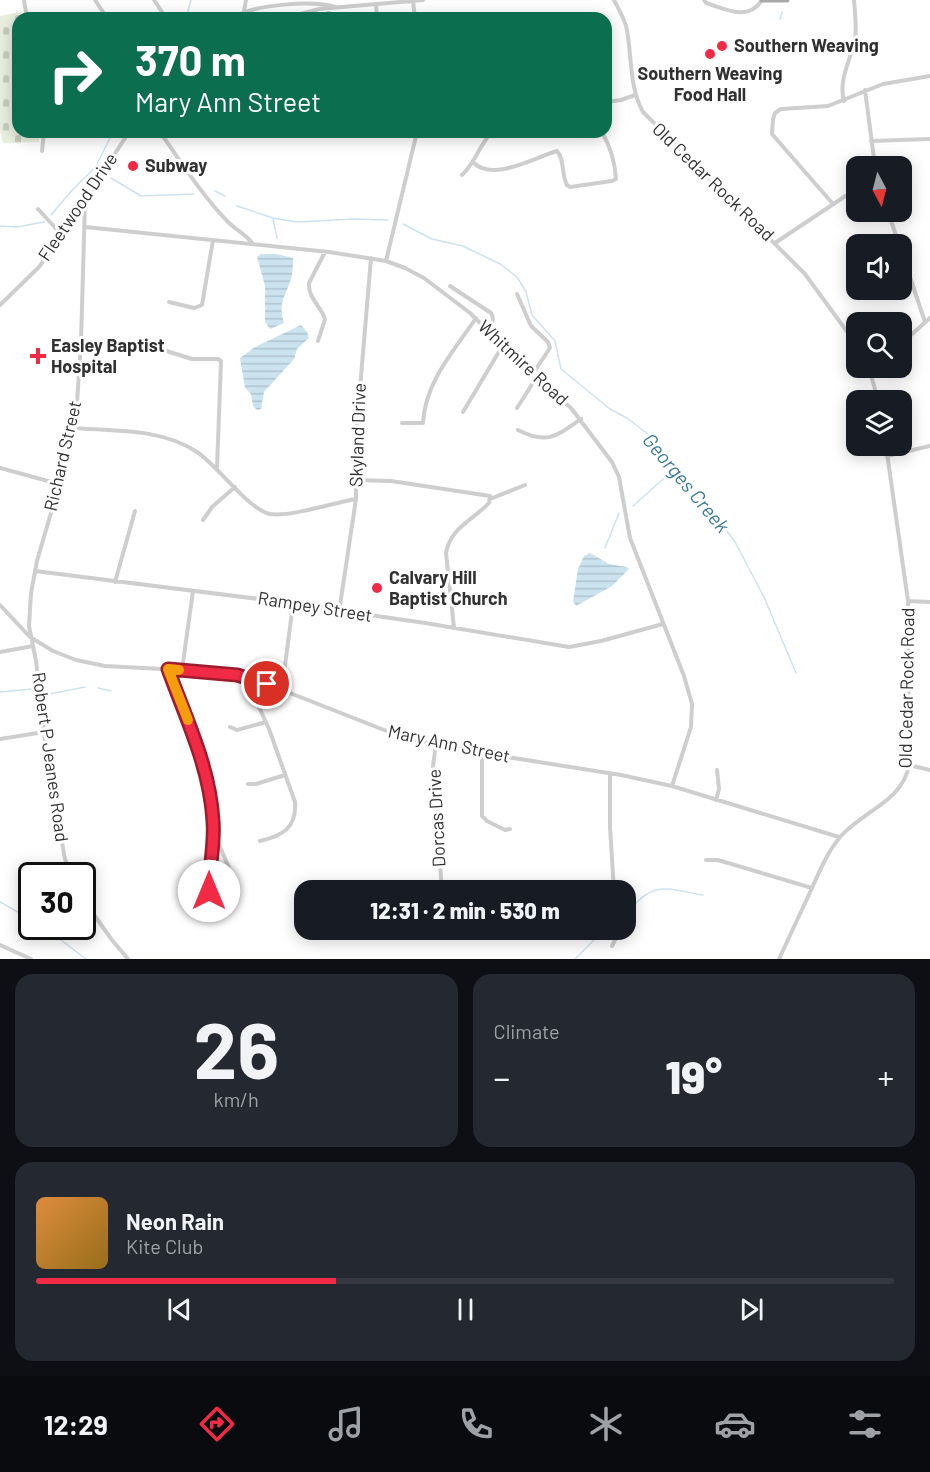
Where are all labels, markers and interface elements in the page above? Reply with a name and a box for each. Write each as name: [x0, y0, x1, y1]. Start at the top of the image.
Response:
text: 370 m: [135, 34, 246, 84]
place label: Southern Weaving: [734, 34, 879, 56]
icon: right: [36, 36, 114, 114]
marker: Southern Weaving: [715, 39, 729, 53]
marker: Southern Weaving Food Hall: [703, 47, 717, 61]
place label: Southern Weaving Food Hall: [638, 62, 782, 105]
text: Mary Ann Street: [135, 85, 321, 117]
street label: Old Cedar Rock Road: [648, 117, 779, 245]
street label: Fleetwood Drive: [33, 148, 121, 265]
place label: Subway: [145, 154, 207, 176]
north arrow: [846, 156, 912, 222]
map controls: [846, 156, 912, 456]
marker: Subway: [126, 159, 140, 173]
button: sound: [846, 234, 912, 300]
button: search: [846, 312, 912, 378]
street label: Whitmire Road: [474, 315, 573, 410]
place label: Easley Baptist Hospital: [51, 334, 165, 377]
marker: Easley Baptist Hospital: [29, 347, 47, 365]
street label: Skyland Drive: [344, 382, 370, 487]
button: layers: [846, 390, 912, 456]
street label: Richard Street: [39, 398, 85, 513]
water label: Georges Creek: [638, 428, 736, 537]
place label: Calvary Hill Baptist Church: [389, 566, 508, 609]
marker: Calvary Hill Baptist Church: [370, 581, 384, 595]
street label: Rampey Street: [256, 586, 374, 626]
street label: Old Cedar Rock Road: [894, 607, 918, 769]
pin: [241, 658, 292, 709]
icon: arrive: [250, 667, 283, 700]
street label: Robert P Jeanes Road: [28, 670, 74, 843]
street label: Mary Ann Street: [386, 719, 512, 767]
street label: Dorcas Drive: [422, 768, 450, 868]
position arrow: [177, 859, 241, 923]
speed limit sign: 30: [18, 862, 96, 940]
text: 12:31 · 2 min · 530 m: [370, 897, 560, 923]
text: 26: [193, 1001, 279, 1095]
text: Climate: [494, 1019, 560, 1043]
text: 19°: [665, 1049, 722, 1103]
text: −: [494, 1057, 510, 1097]
text: +: [878, 1057, 894, 1097]
text: km/h: [214, 1087, 259, 1111]
text: Neon Rain: [126, 1208, 224, 1234]
text: Kite Club: [126, 1234, 203, 1258]
icon: previous: [163, 1293, 196, 1326]
icon: pause: [449, 1293, 482, 1326]
icon: next: [735, 1293, 768, 1326]
icon: directions: [196, 1403, 238, 1445]
icon: music: [325, 1403, 367, 1445]
icon: phone: [455, 1403, 497, 1445]
icon: climate: [585, 1403, 627, 1445]
icon: car: [714, 1403, 756, 1445]
icon: filters: [844, 1403, 886, 1445]
text: 12:29: [44, 1408, 108, 1440]

